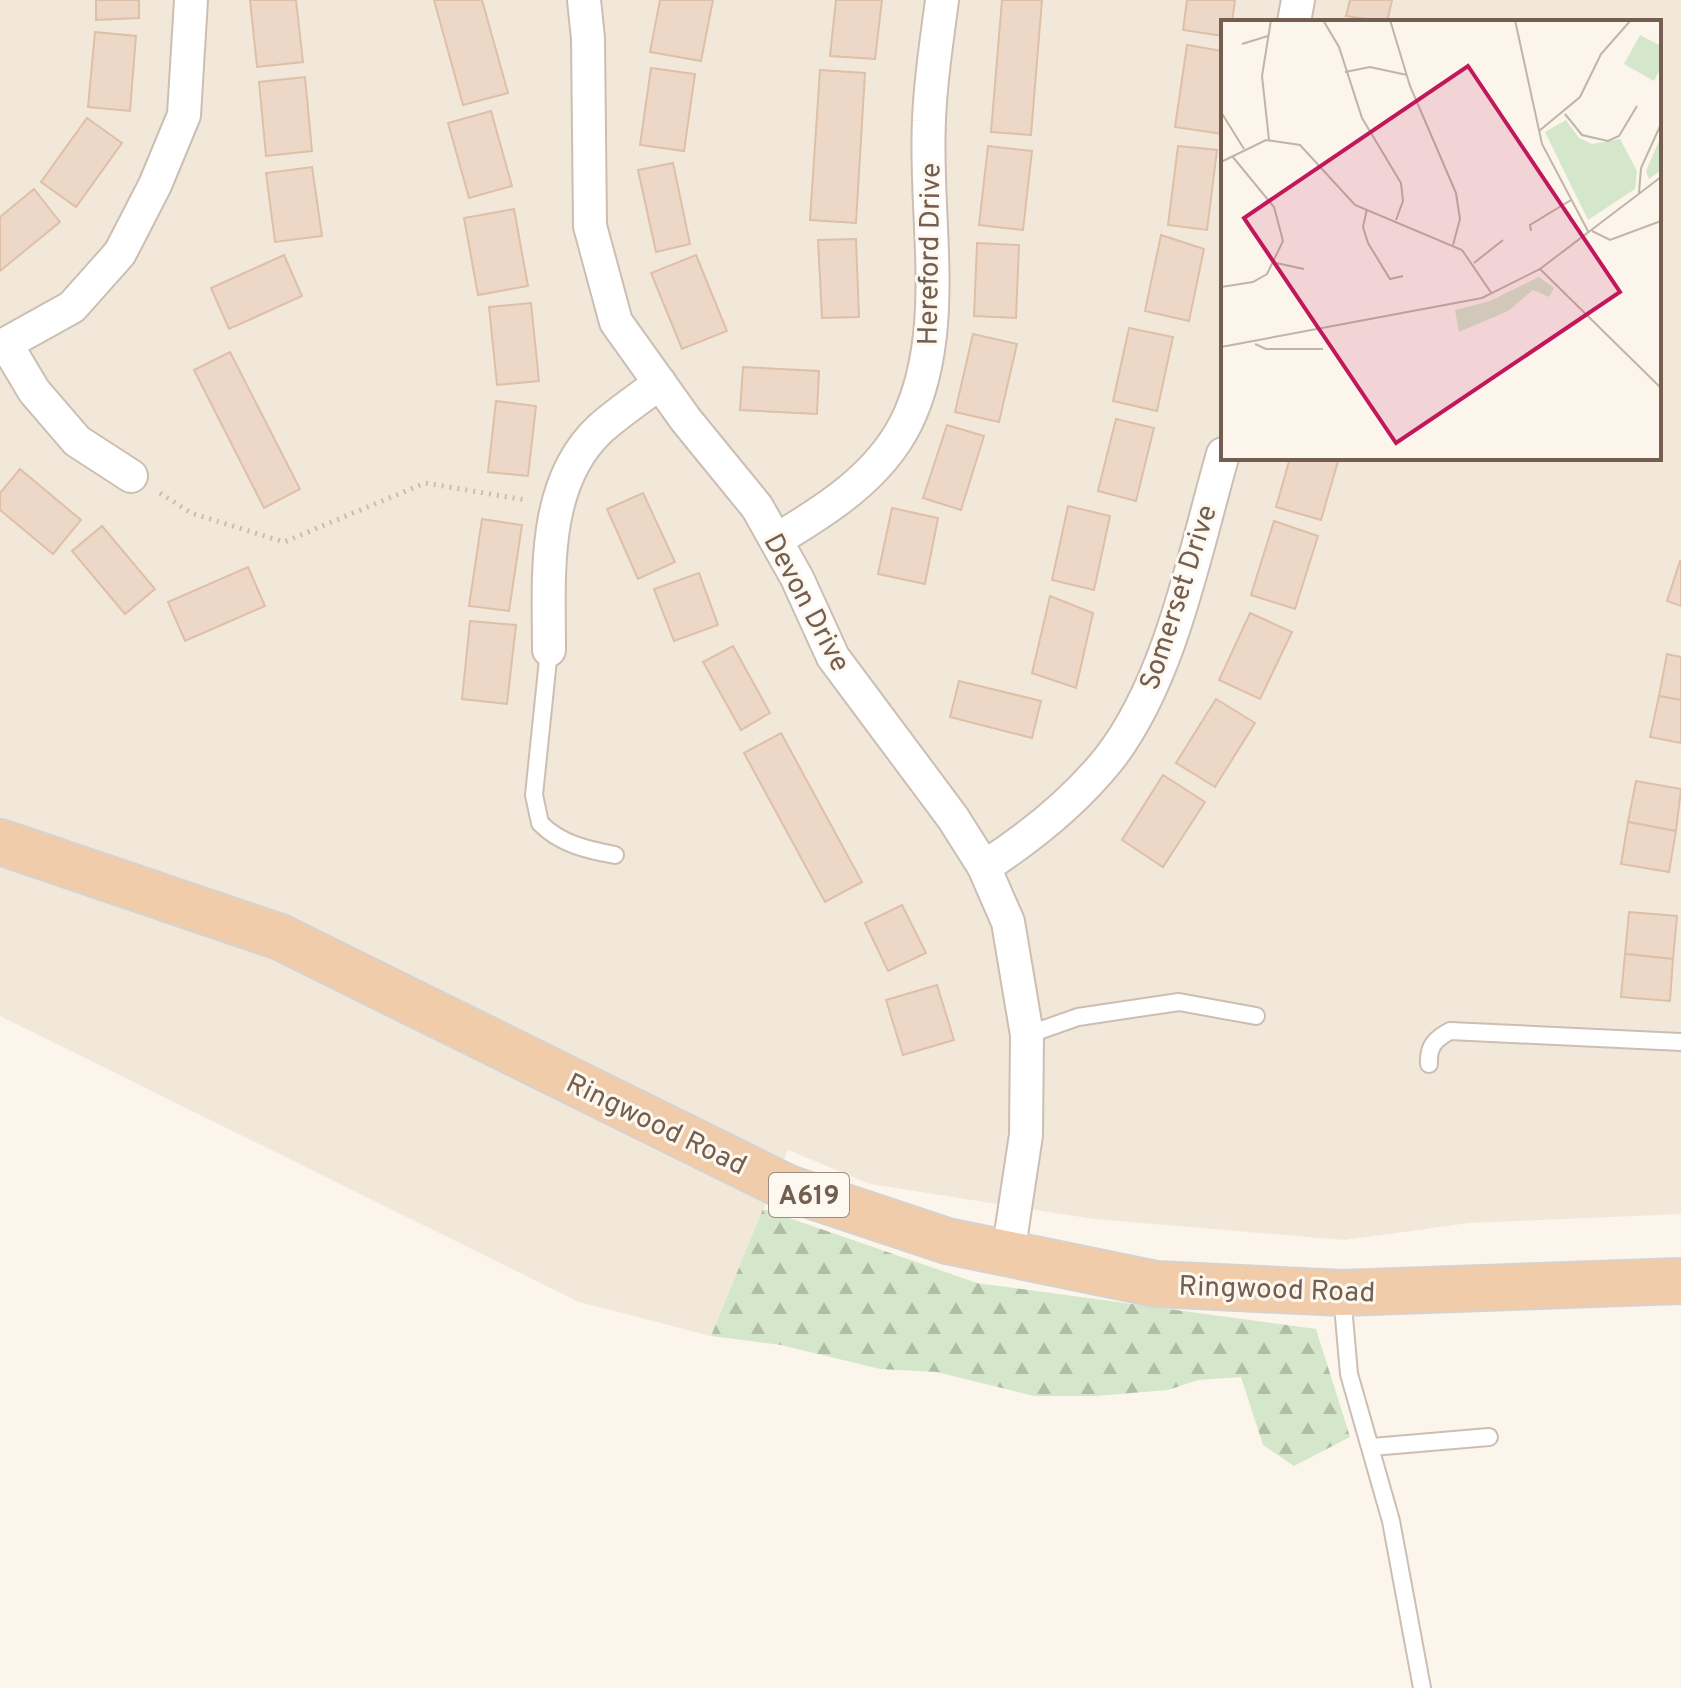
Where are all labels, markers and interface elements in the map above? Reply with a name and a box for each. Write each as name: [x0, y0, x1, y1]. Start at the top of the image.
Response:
inset map: [1221, 20, 1661, 460]
street label: Hereford Drive: [911, 162, 951, 346]
street label: Somerset Drive: [1133, 501, 1227, 695]
street label: Devon Drive: [754, 528, 857, 679]
street label: Ringwood Road: [559, 1066, 752, 1185]
road number: A619: [769, 1173, 849, 1217]
street label: Ringwood Road: [1178, 1270, 1376, 1312]

